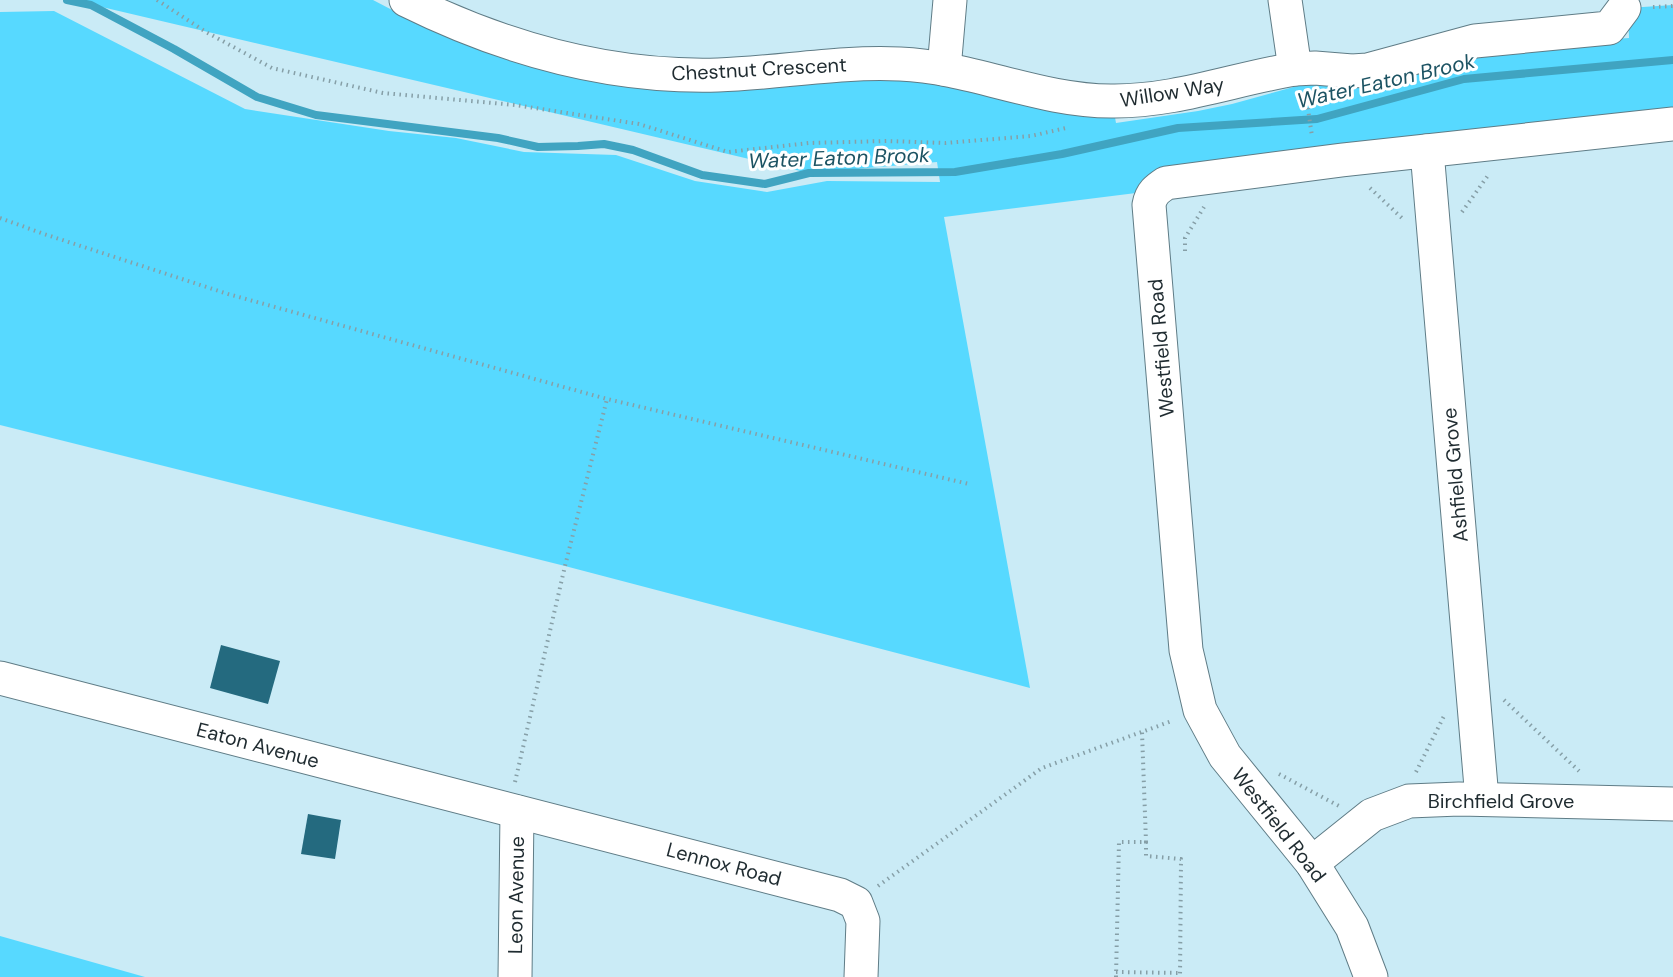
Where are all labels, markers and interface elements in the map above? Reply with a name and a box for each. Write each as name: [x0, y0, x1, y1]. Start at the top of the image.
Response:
water label: Water Eaton Brook: [1294, 47, 1478, 115]
street label: Chestnut Crescent: [671, 51, 848, 87]
street label: Willow Way: [1118, 71, 1226, 113]
water label: Water Eaton Brook: [748, 141, 931, 175]
street label: Westfield Road: [1142, 278, 1180, 418]
street label: Ashfield Grove: [1436, 407, 1474, 543]
street label: Eaton Avenue: [194, 716, 322, 774]
street label: Westfield Road: [1226, 762, 1332, 888]
street label: Birchfield Grove: [1428, 788, 1574, 814]
street label: Leon Avenue: [502, 836, 530, 954]
street label: Lennox Road: [664, 836, 784, 892]

